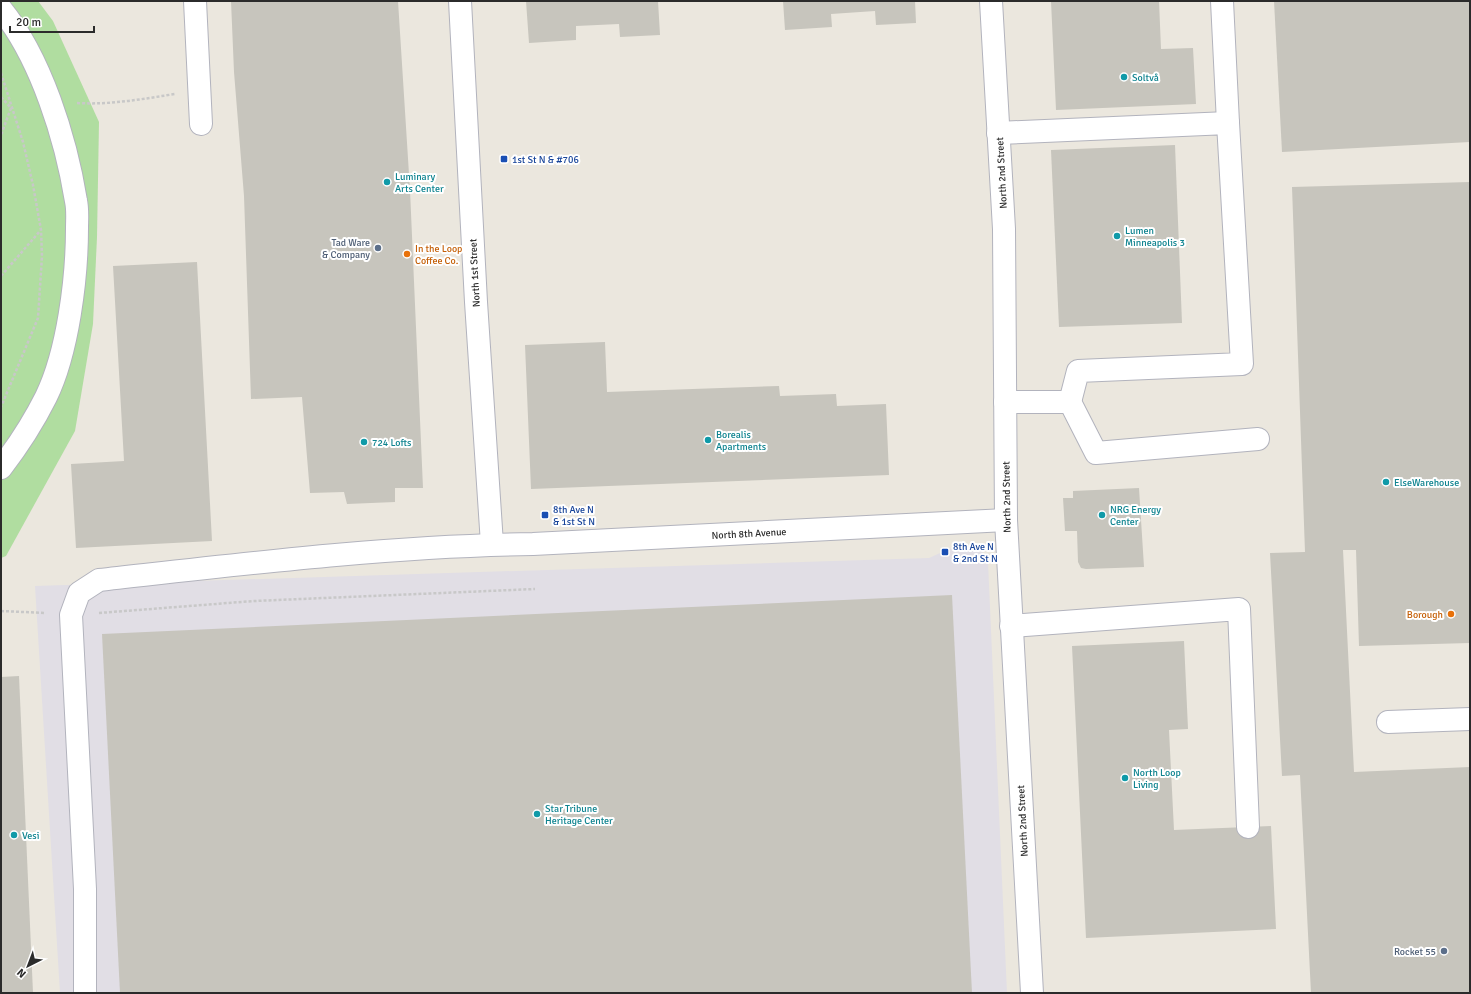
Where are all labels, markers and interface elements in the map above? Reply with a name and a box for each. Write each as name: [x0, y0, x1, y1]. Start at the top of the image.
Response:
scale bar: [10, 8, 94, 34]
text: 20 m: [16, 15, 41, 30]
marker: Soltvå: [1119, 72, 1129, 82]
place label: Soltvå: [1132, 72, 1159, 84]
street label: North 2nd Street: [994, 136, 1010, 209]
marker: 1st St N & #706: [499, 154, 509, 164]
place label: 1st St N & #706: [512, 154, 579, 166]
place label: Luminary Arts Center: [395, 171, 444, 195]
marker: Luminary Arts Center: [382, 177, 392, 187]
place label: Lumen Minneapolis 3: [1125, 225, 1185, 249]
marker: Lumen Minneapolis 3: [1112, 231, 1122, 241]
place label: Tad Ware & Company: [322, 237, 370, 261]
street label: North 1st Street: [467, 238, 483, 307]
marker: Tad Ware & Company: [373, 243, 383, 253]
place label: In the Loop Coffee Co.: [415, 243, 462, 267]
marker: In the Loop Coffee Co.: [402, 249, 412, 259]
place label: Borealis Apartments: [716, 429, 767, 453]
marker: Borealis Apartments: [703, 435, 713, 445]
marker: 724 Lofts: [359, 437, 369, 447]
place label: 724 Lofts: [372, 437, 412, 449]
street label: North 2nd Street: [1000, 461, 1014, 533]
marker: ElseWarehouse: [1381, 477, 1391, 487]
place label: ElseWarehouse: [1394, 477, 1459, 489]
place label: 8th Ave N & 1st St N: [553, 504, 595, 528]
place label: NRG Energy Center: [1110, 504, 1161, 528]
marker: 8th Ave N & 1st St N: [540, 510, 550, 520]
marker: NRG Energy Center: [1097, 510, 1107, 520]
street label: North 8th Avenue: [711, 526, 787, 542]
place label: 8th Ave N & 2nd St N: [953, 541, 998, 565]
marker: 8th Ave N & 2nd St N: [940, 547, 950, 557]
place label: Borough: [1407, 609, 1443, 621]
marker: Borough: [1446, 609, 1456, 619]
place label: North Loop Living: [1133, 767, 1181, 791]
marker: North Loop Living: [1120, 773, 1130, 783]
street label: North 2nd Street: [1015, 784, 1031, 857]
place label: Star Tribune Heritage Center: [545, 803, 613, 827]
marker: Star Tribune Heritage Center: [532, 809, 542, 819]
marker: Vesi: [9, 830, 19, 840]
place label: Vesi: [22, 830, 39, 842]
north arrow: [8, 946, 48, 986]
place label: Rocket 55: [1394, 946, 1436, 958]
marker: Rocket 55: [1439, 946, 1449, 956]
text: N: [14, 966, 29, 980]

